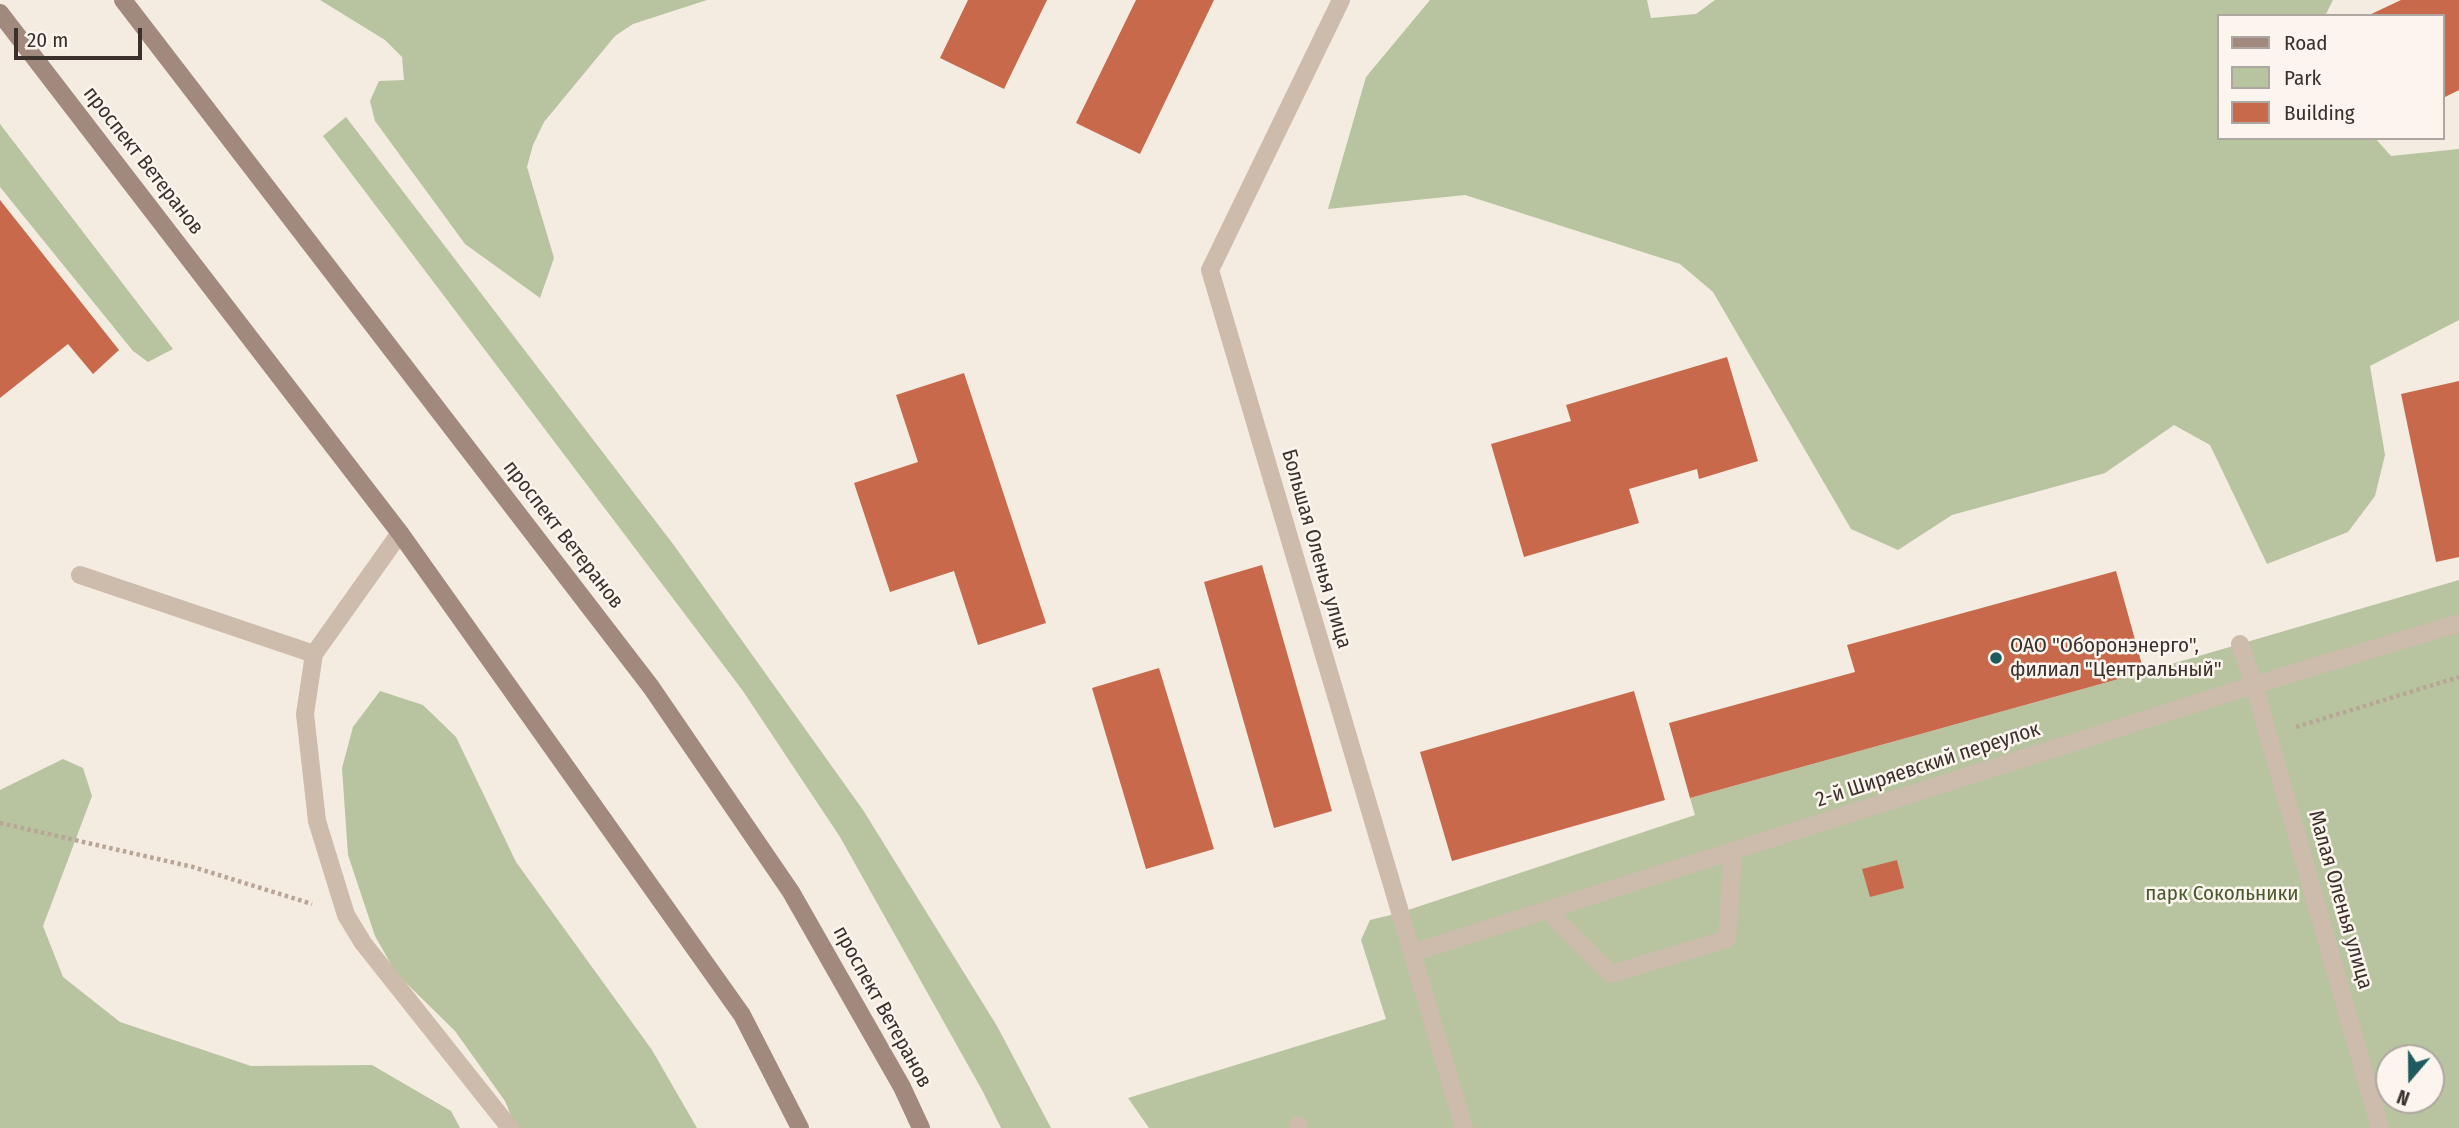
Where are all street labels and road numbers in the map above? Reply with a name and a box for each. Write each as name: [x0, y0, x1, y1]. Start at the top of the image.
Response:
street label: проспект Ветеранов: [77, 82, 209, 240]
street label: Большая Оленья улица: [1275, 447, 1357, 651]
street label: проспект Ветеранов: [497, 456, 629, 614]
street label: 2-й Ширяевский переулок: [1813, 717, 2043, 813]
street label: Малая Оленья улица: [2302, 808, 2378, 992]
street label: проспект Ветеранов: [827, 922, 937, 1092]

